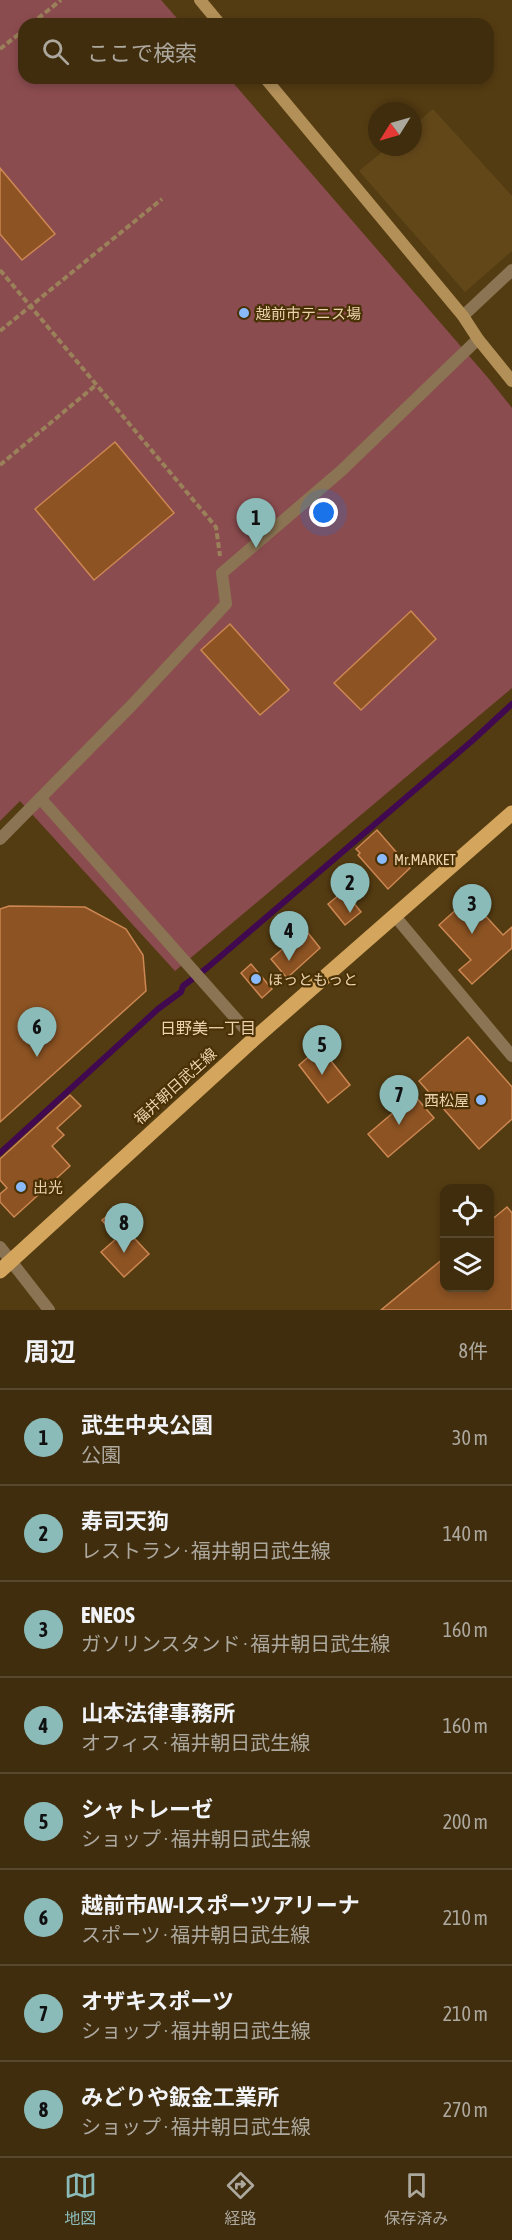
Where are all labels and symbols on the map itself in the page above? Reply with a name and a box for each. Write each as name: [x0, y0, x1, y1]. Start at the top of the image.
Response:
north arrow: [368, 102, 422, 156]
place label: 越前市テニス場: [255, 305, 361, 322]
marker: 越前市テニス場: [237, 306, 251, 320]
pin: 1: [236, 498, 276, 548]
your location: [309, 498, 338, 527]
place label: Mr.MARKET: [394, 851, 456, 868]
marker: Mr.MARKET: [375, 852, 389, 866]
pin: 2: [330, 864, 370, 913]
pin: 3: [452, 884, 492, 934]
pin: 4: [270, 912, 308, 961]
place label: ほっともっと: [268, 971, 358, 988]
marker: ほっともっと: [249, 972, 263, 986]
pin: 6: [18, 1008, 57, 1057]
district label: 日野美一丁目: [160, 1019, 256, 1037]
pin: 5: [302, 1026, 342, 1075]
street label: 福井朝日武生線: [130, 1045, 220, 1127]
pin: 7: [380, 1076, 418, 1125]
place label: 西松屋: [424, 1092, 469, 1109]
marker: 西松屋: [474, 1093, 488, 1107]
place label: 出光: [33, 1179, 63, 1196]
marker: 出光: [14, 1180, 28, 1194]
pin: 8: [104, 1204, 144, 1253]

